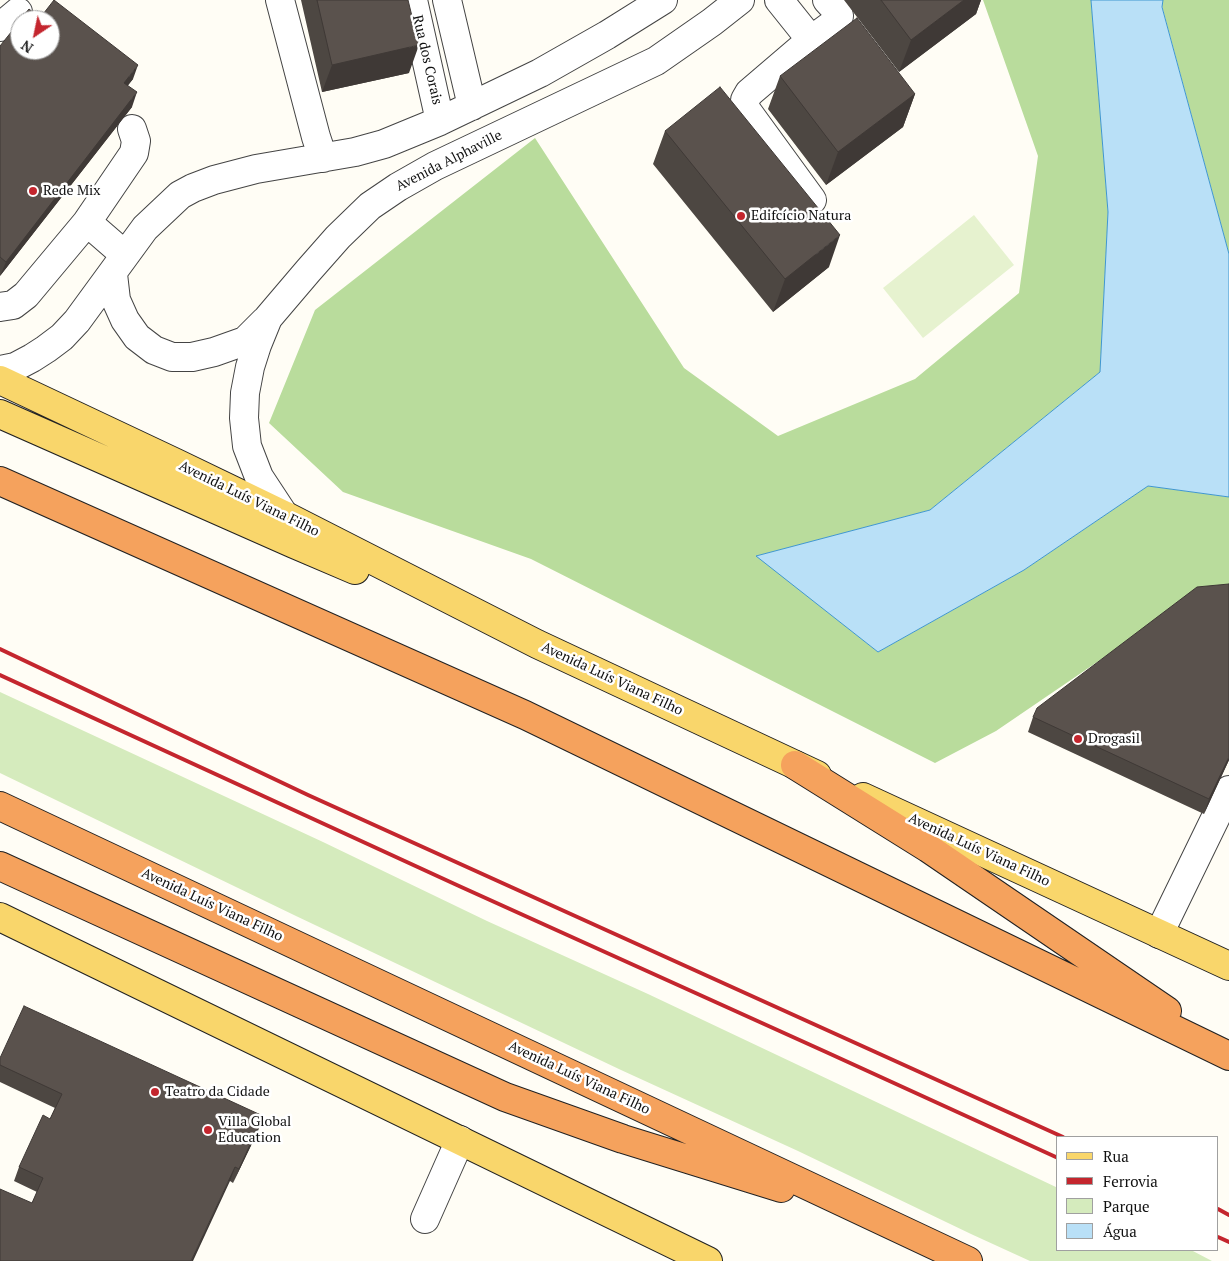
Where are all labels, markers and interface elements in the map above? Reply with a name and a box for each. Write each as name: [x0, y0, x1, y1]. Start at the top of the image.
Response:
north arrow: [10, 10, 60, 60]
street label: Rua dos Corais: [409, 14, 445, 106]
text: N: [17, 36, 37, 58]
street label: Avenida Alphaville: [393, 127, 505, 195]
place label: Rede Mix: [43, 183, 101, 199]
marker: Rede Mix: [27, 185, 39, 197]
place label: Edifcício Natura: [751, 208, 851, 224]
marker: Edifcício Natura: [735, 210, 747, 222]
street label: Avenida Luís Viana Filho: [176, 458, 322, 540]
street label: Avenida Luís Viana Filho: [539, 639, 685, 719]
place label: Drogasil: [1088, 731, 1140, 747]
marker: Drogasil: [1072, 733, 1084, 745]
street label: Avenida Luís Viana Filho: [906, 810, 1052, 890]
street label: Avenida Luís Viana Filho: [139, 865, 285, 945]
street label: Avenida Luís Viana Filho: [506, 1038, 652, 1118]
place label: Teatro da Cidade: [165, 1084, 270, 1100]
marker: Teatro da Cidade: [149, 1086, 161, 1098]
place label: Villa Global Education: [218, 1114, 291, 1146]
marker: Villa Global Education: [202, 1124, 214, 1136]
legend: [1056, 1136, 1219, 1251]
text: Rua: [1103, 1146, 1129, 1166]
text: Ferrovia: [1103, 1171, 1158, 1191]
text: Parque: [1103, 1196, 1150, 1216]
text: Água: [1103, 1221, 1137, 1241]

